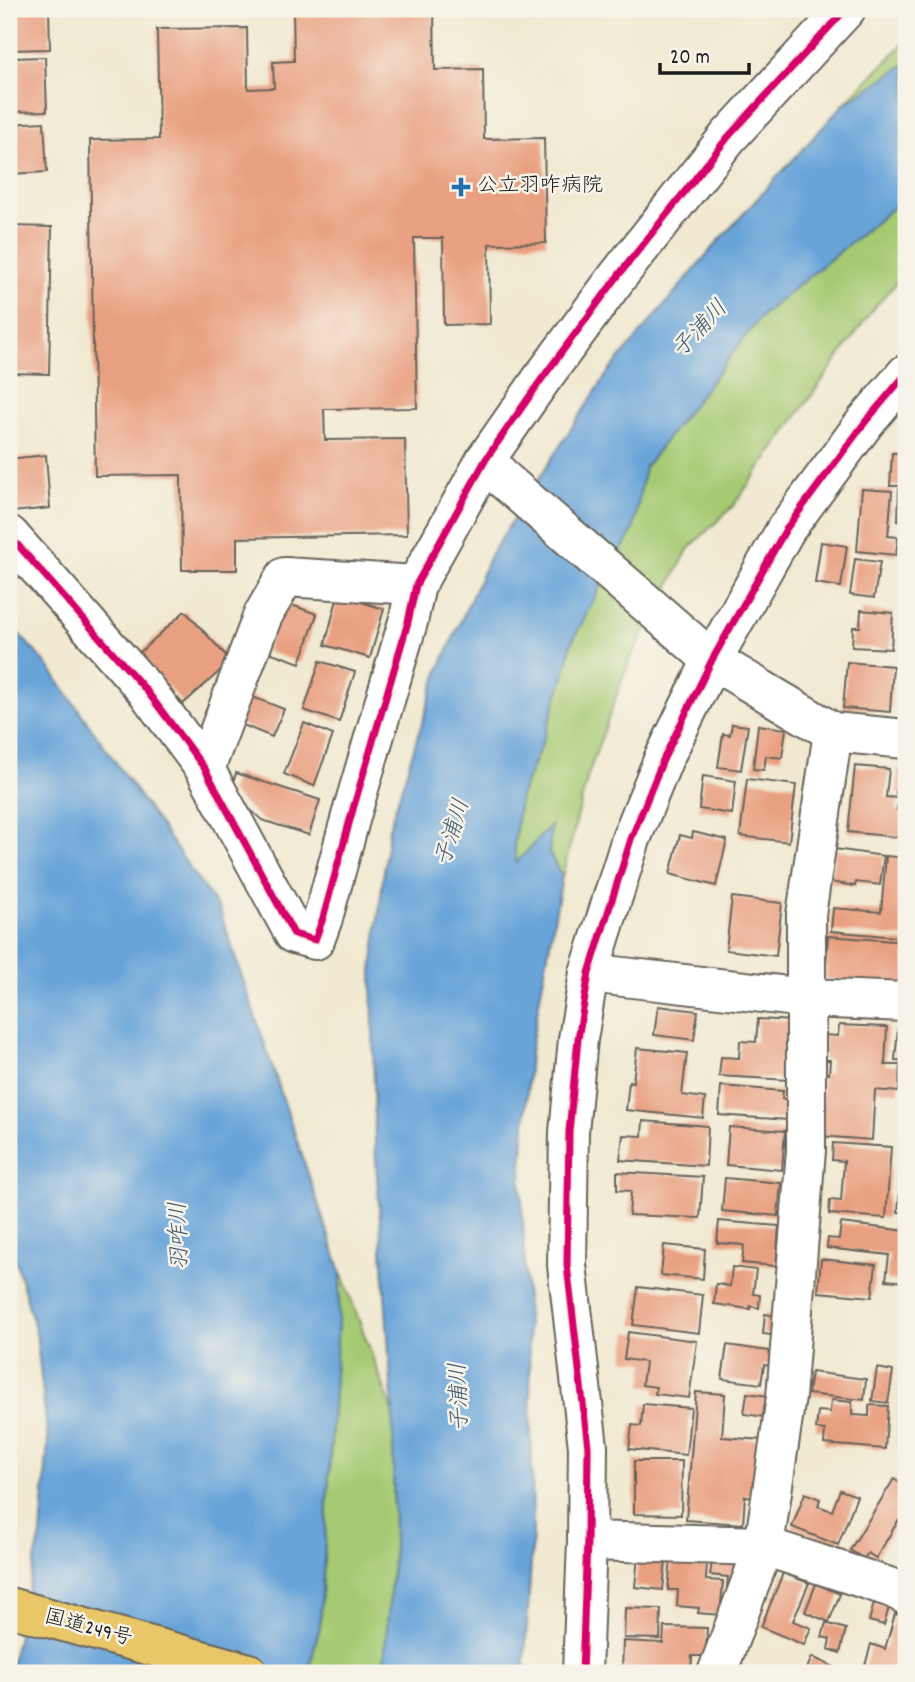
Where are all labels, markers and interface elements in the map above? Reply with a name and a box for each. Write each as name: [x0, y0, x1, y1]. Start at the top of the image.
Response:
scale bar: [660, 32, 749, 76]
text: 20 m: [670, 44, 710, 74]
place label: 公立羽咋病院: [477, 172, 603, 202]
marker: 公立羽咋病院: [451, 177, 471, 197]
water label: 子浦川: [665, 294, 737, 366]
water label: 子浦川: [428, 795, 480, 871]
water label: 羽咋川: [163, 1201, 199, 1271]
water label: 子浦川: [443, 1362, 479, 1432]
street label: 国道249号: [40, 1603, 136, 1655]

